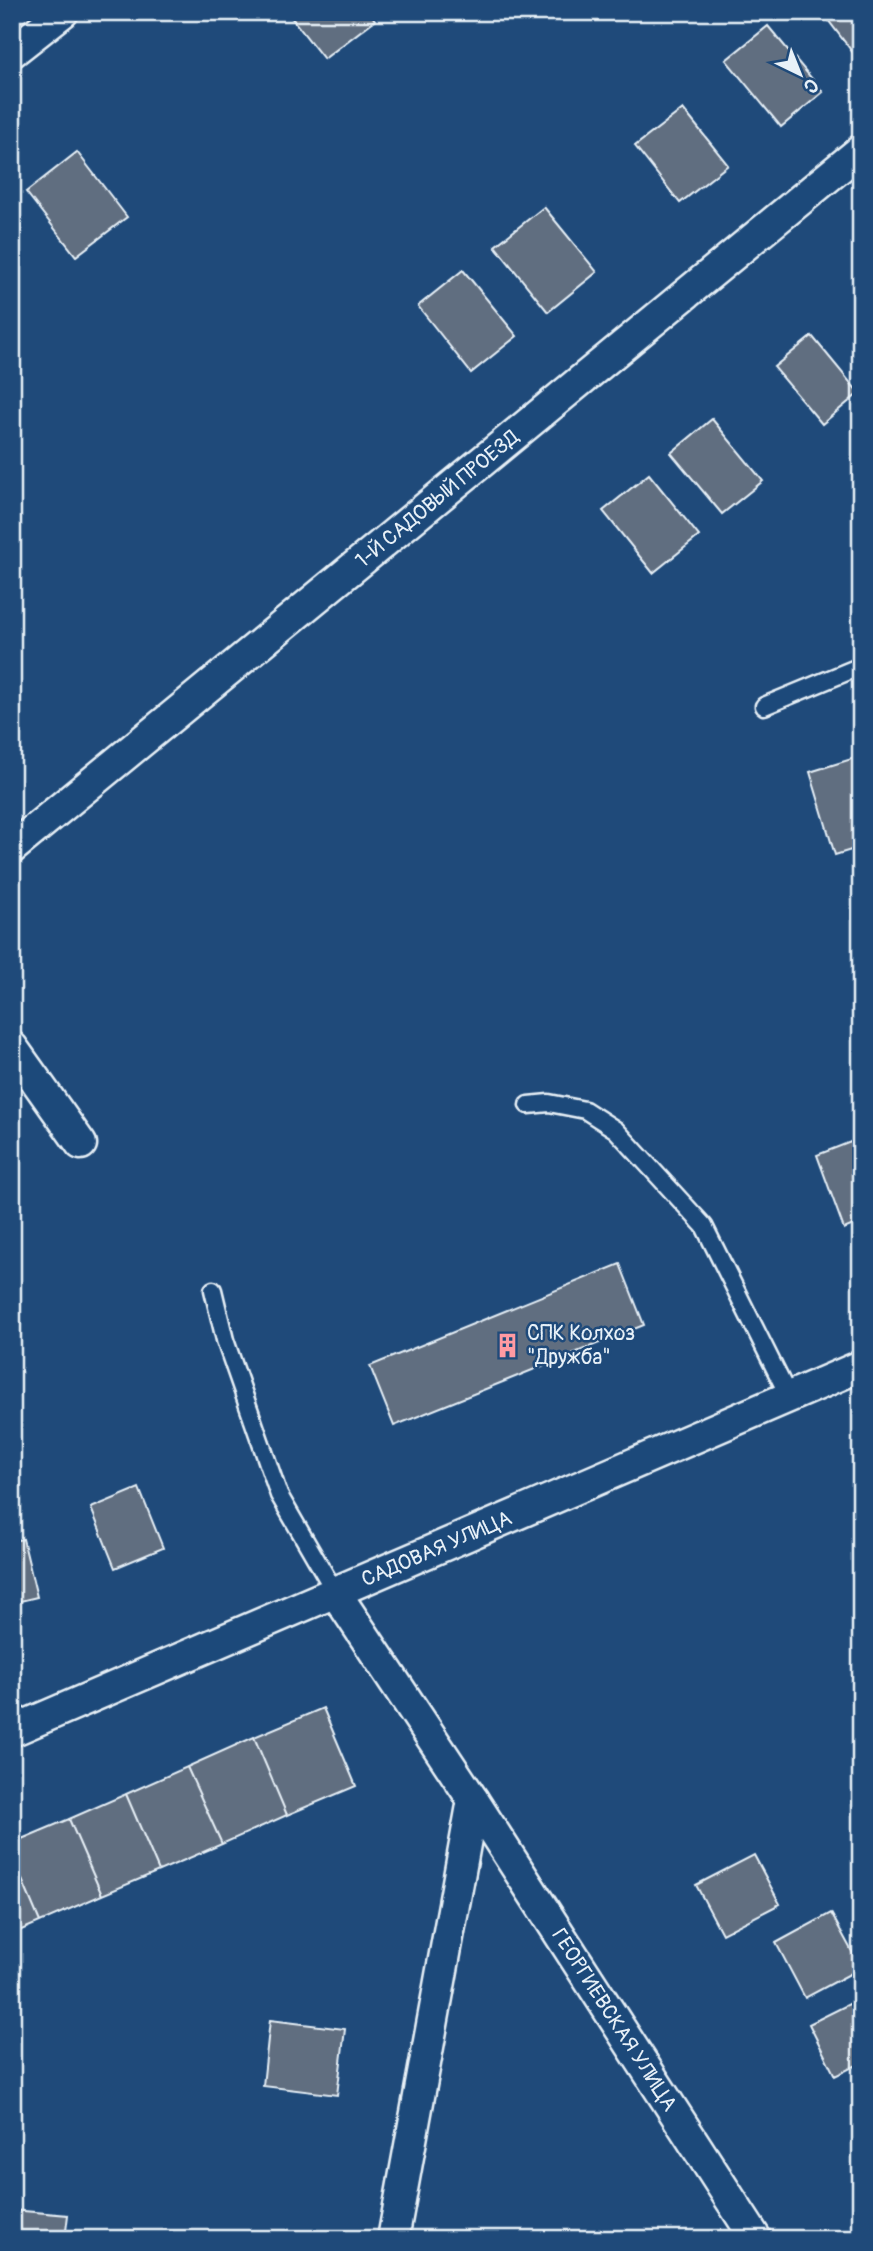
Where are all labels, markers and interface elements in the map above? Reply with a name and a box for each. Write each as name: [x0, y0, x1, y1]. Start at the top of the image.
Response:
north arrow: [764, 38, 834, 108]
text: С: [798, 73, 823, 99]
street label: 1-Й САДОВЫЙ ПРОЕЗД: [350, 424, 525, 574]
place label: СПК Колхоз "Дружба": [527, 1320, 636, 1371]
building icon: СПК Колхоз "Дружба": [493, 1331, 521, 1359]
street label: САДОВАЯ УЛИЦА: [357, 1505, 516, 1593]
street label: ГЕОРГИЕВСКАЯ УЛИЦА: [545, 1924, 683, 2116]

